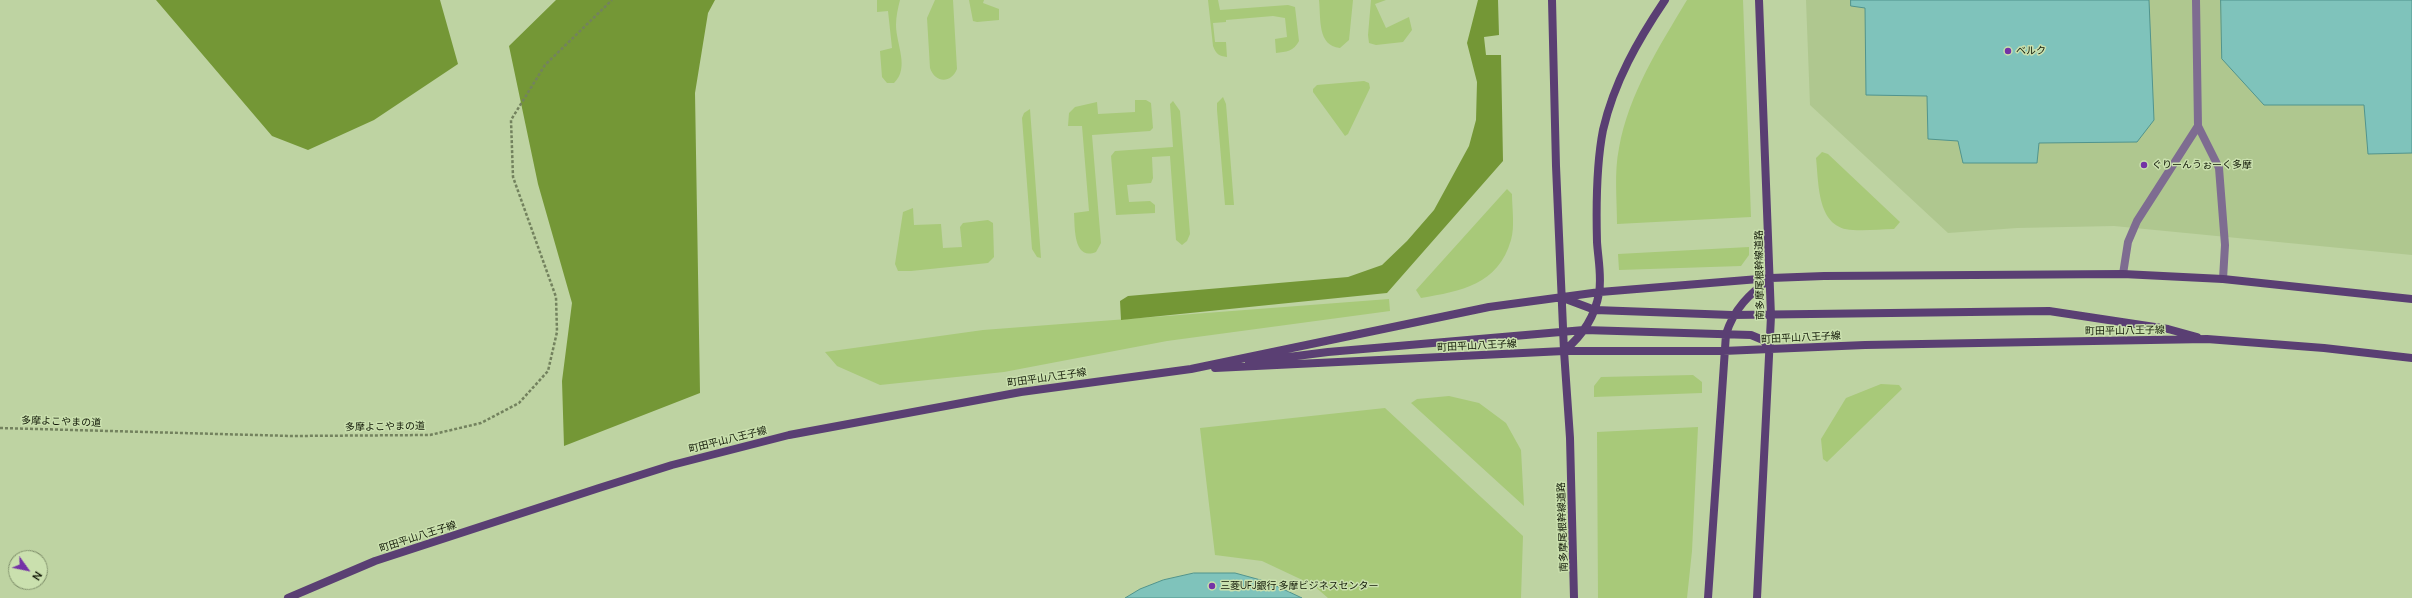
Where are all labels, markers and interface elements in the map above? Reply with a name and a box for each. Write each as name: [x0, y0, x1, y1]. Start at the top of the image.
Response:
place label: ベルク: [2016, 45, 2046, 57]
marker: ベルク: [2003, 46, 2013, 56]
place label: ぐりーんうぉーく多摩: [2152, 159, 2252, 171]
marker: ぐりーんうぉーく多摩: [2139, 160, 2149, 170]
street label: 南多摩尾根幹線道路: [1753, 230, 1767, 320]
street label: 町田平山八王子線: [2085, 324, 2165, 338]
street label: 町田平山八王子線: [1761, 330, 1841, 346]
street label: 町田平山八王子線: [1437, 338, 1517, 354]
street label: 町田平山八王子線: [1007, 366, 1087, 390]
street label: 多摩よこやまの道: [21, 415, 101, 429]
street label: 多摩よこやまの道: [345, 420, 425, 434]
street label: 町田平山八王子線: [688, 425, 768, 455]
street label: 南多摩尾根幹線道路: [1555, 482, 1571, 572]
street label: 町田平山八王子線: [378, 519, 458, 555]
north arrow: [8, 550, 48, 590]
text: N: [29, 569, 46, 584]
place label: 三菱UFJ銀行 多摩ビジネスセンター: [1220, 580, 1379, 592]
marker: 三菱UFJ銀行 多摩ビジネスセンター: [1207, 581, 1217, 591]

